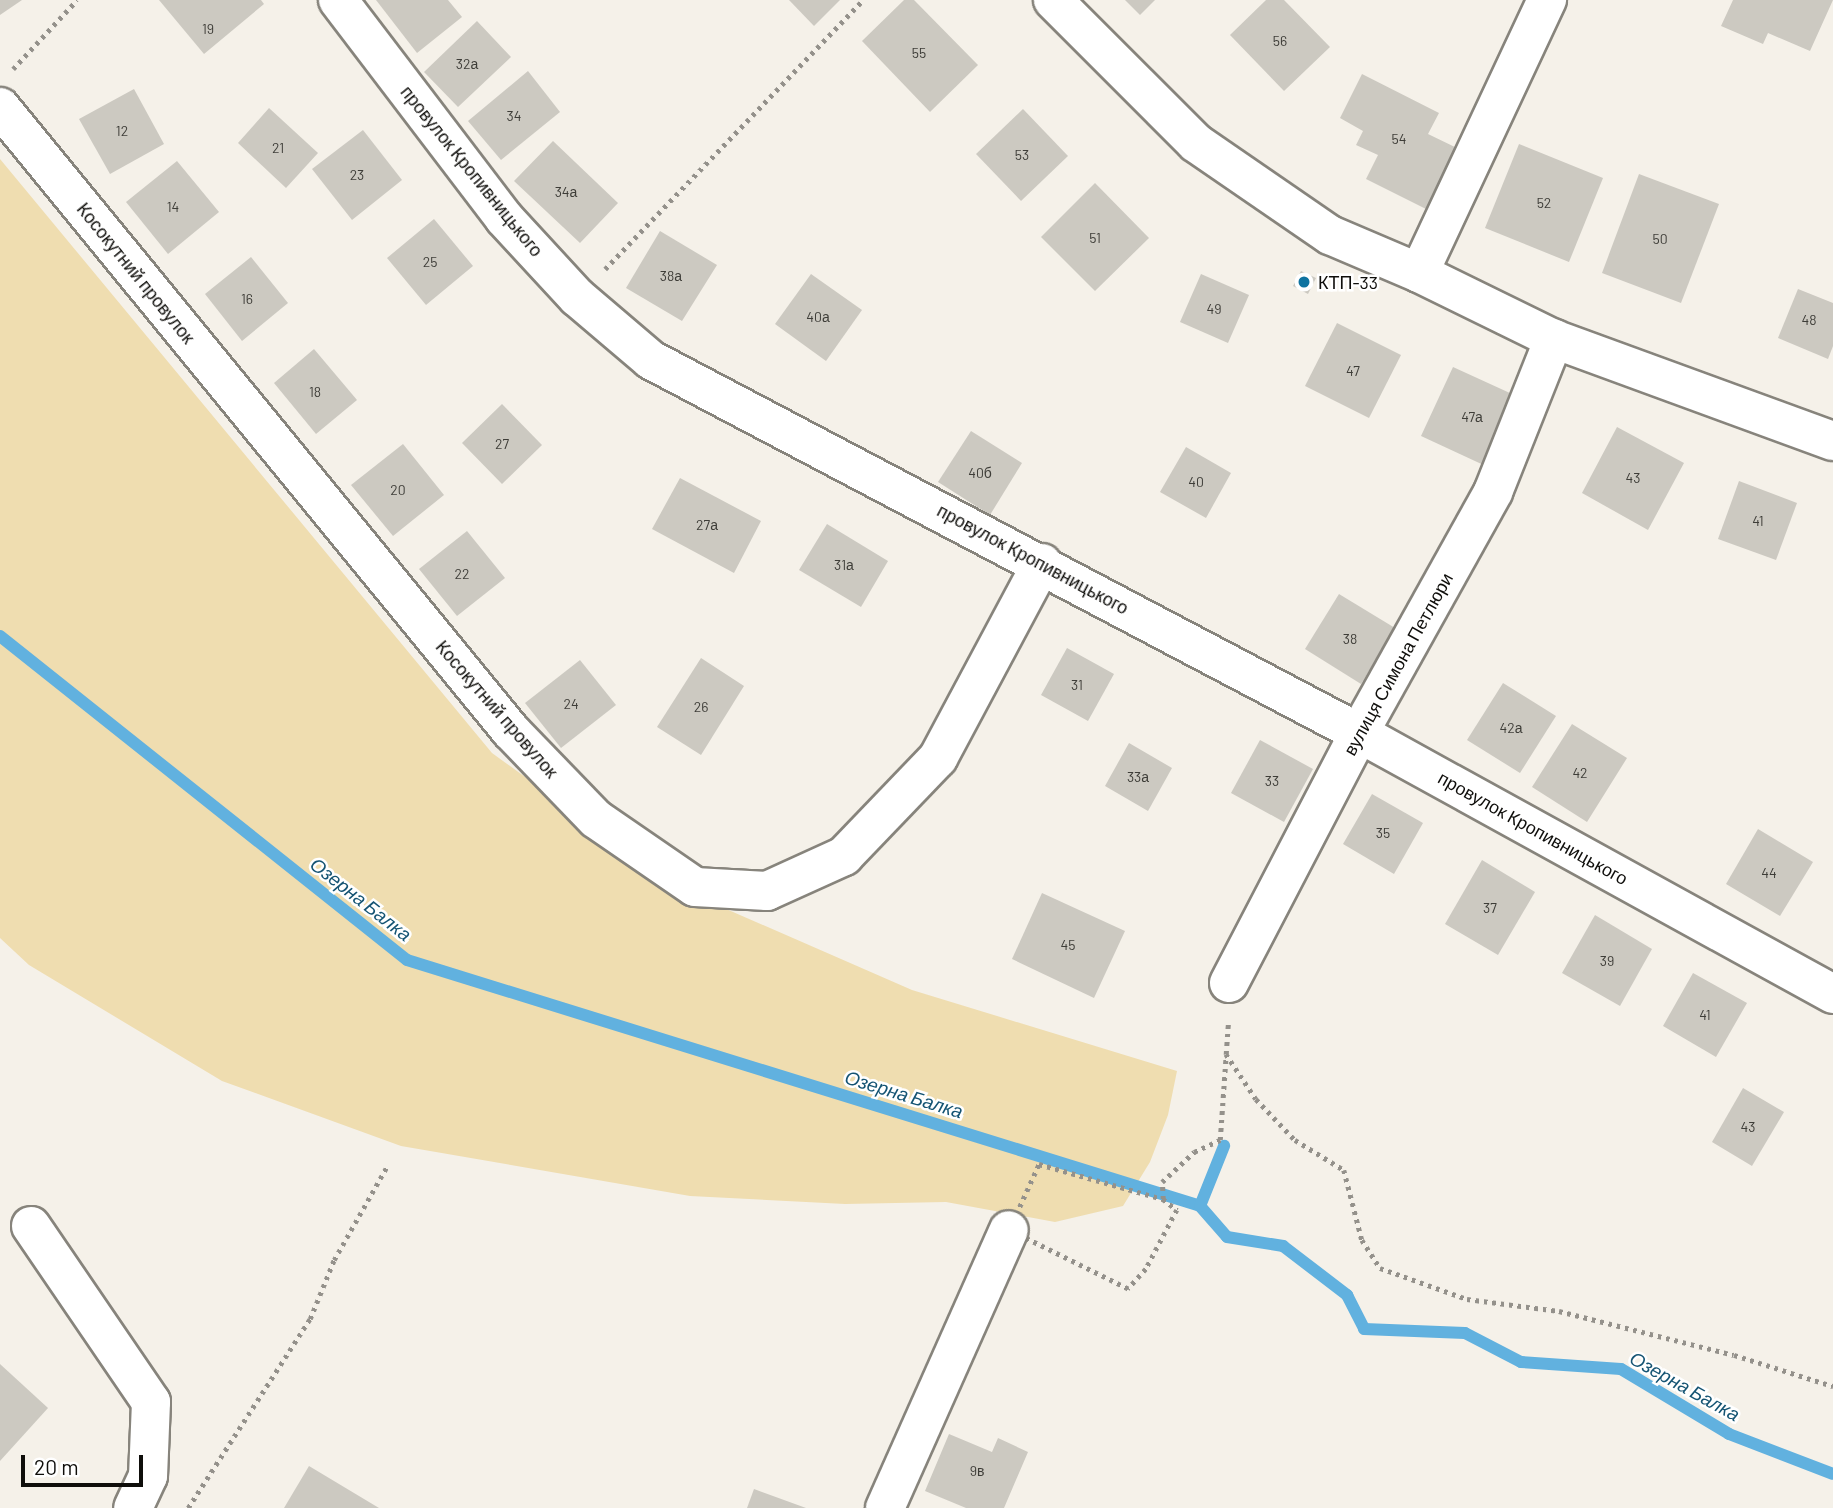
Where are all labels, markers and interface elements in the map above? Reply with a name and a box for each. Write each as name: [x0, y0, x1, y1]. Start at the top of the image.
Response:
house number: 19: [202, 21, 214, 37]
house number: 56: [1273, 33, 1287, 49]
house number: 55: [912, 45, 926, 61]
house number: 32а: [456, 56, 478, 72]
street label: провулок Кропивницького: [396, 81, 548, 261]
house number: 34: [507, 108, 521, 124]
house number: 12: [116, 123, 128, 139]
house number: 54: [1392, 131, 1406, 147]
house number: 21: [272, 140, 284, 156]
house number: 53: [1015, 147, 1029, 163]
house number: 23: [350, 167, 364, 183]
house number: 34а: [555, 184, 577, 200]
house number: 52: [1537, 195, 1551, 211]
street label: Косокутний провулок: [73, 198, 199, 348]
house number: 14: [167, 199, 179, 215]
house number: 51: [1089, 230, 1101, 246]
house number: 50: [1652, 231, 1668, 247]
house number: 25: [423, 254, 437, 270]
house number: 38а: [660, 268, 682, 284]
place label: КТП-33: [1318, 271, 1378, 293]
marker: КТП-33: [1296, 274, 1312, 290]
house number: 16: [241, 291, 253, 307]
house number: 49: [1206, 301, 1222, 317]
house number: 40а: [806, 309, 830, 325]
house number: 48: [1801, 312, 1817, 328]
house number: 47: [1346, 363, 1360, 379]
house number: 18: [309, 384, 321, 400]
house number: 47а: [1461, 409, 1483, 425]
house number: 27: [495, 436, 509, 452]
house number: 40б: [968, 465, 992, 481]
house number: 43: [1626, 470, 1640, 486]
house number: 40: [1188, 474, 1204, 490]
house number: 20: [390, 482, 406, 498]
street label: провулок Кропивницького: [934, 499, 1132, 619]
house number: 41: [1752, 513, 1764, 529]
house number: 27а: [696, 517, 718, 533]
house number: 31а: [834, 557, 854, 573]
house number: 22: [454, 566, 470, 582]
street label: вулиця Симона Петлюри: [1339, 569, 1457, 759]
house number: 38: [1343, 631, 1357, 647]
street label: Косокутний провулок: [432, 636, 562, 782]
house number: 31: [1071, 677, 1083, 693]
house number: 24: [563, 696, 579, 712]
house number: 26: [694, 699, 708, 715]
house number: 42а: [1499, 720, 1523, 736]
house number: 42: [1572, 765, 1588, 781]
street label: провулок Кропивницького: [1434, 767, 1632, 889]
house number: 33а: [1127, 769, 1149, 785]
house number: 33: [1265, 773, 1279, 789]
house number: 35: [1376, 825, 1390, 841]
water label: Озерна Балка: [306, 852, 416, 946]
house number: 44: [1761, 865, 1777, 881]
house number: 37: [1483, 900, 1497, 916]
house number: 45: [1061, 937, 1075, 953]
house number: 39: [1600, 953, 1614, 969]
house number: 41: [1699, 1007, 1711, 1023]
water label: Озерна Балка: [842, 1065, 966, 1123]
house number: 43: [1741, 1119, 1755, 1135]
water label: Озерна Балка: [1626, 1346, 1744, 1426]
scale bar: [24, 1442, 147, 1486]
text: 20 m: [34, 1454, 79, 1479]
house number: 9в: [970, 1463, 984, 1479]

